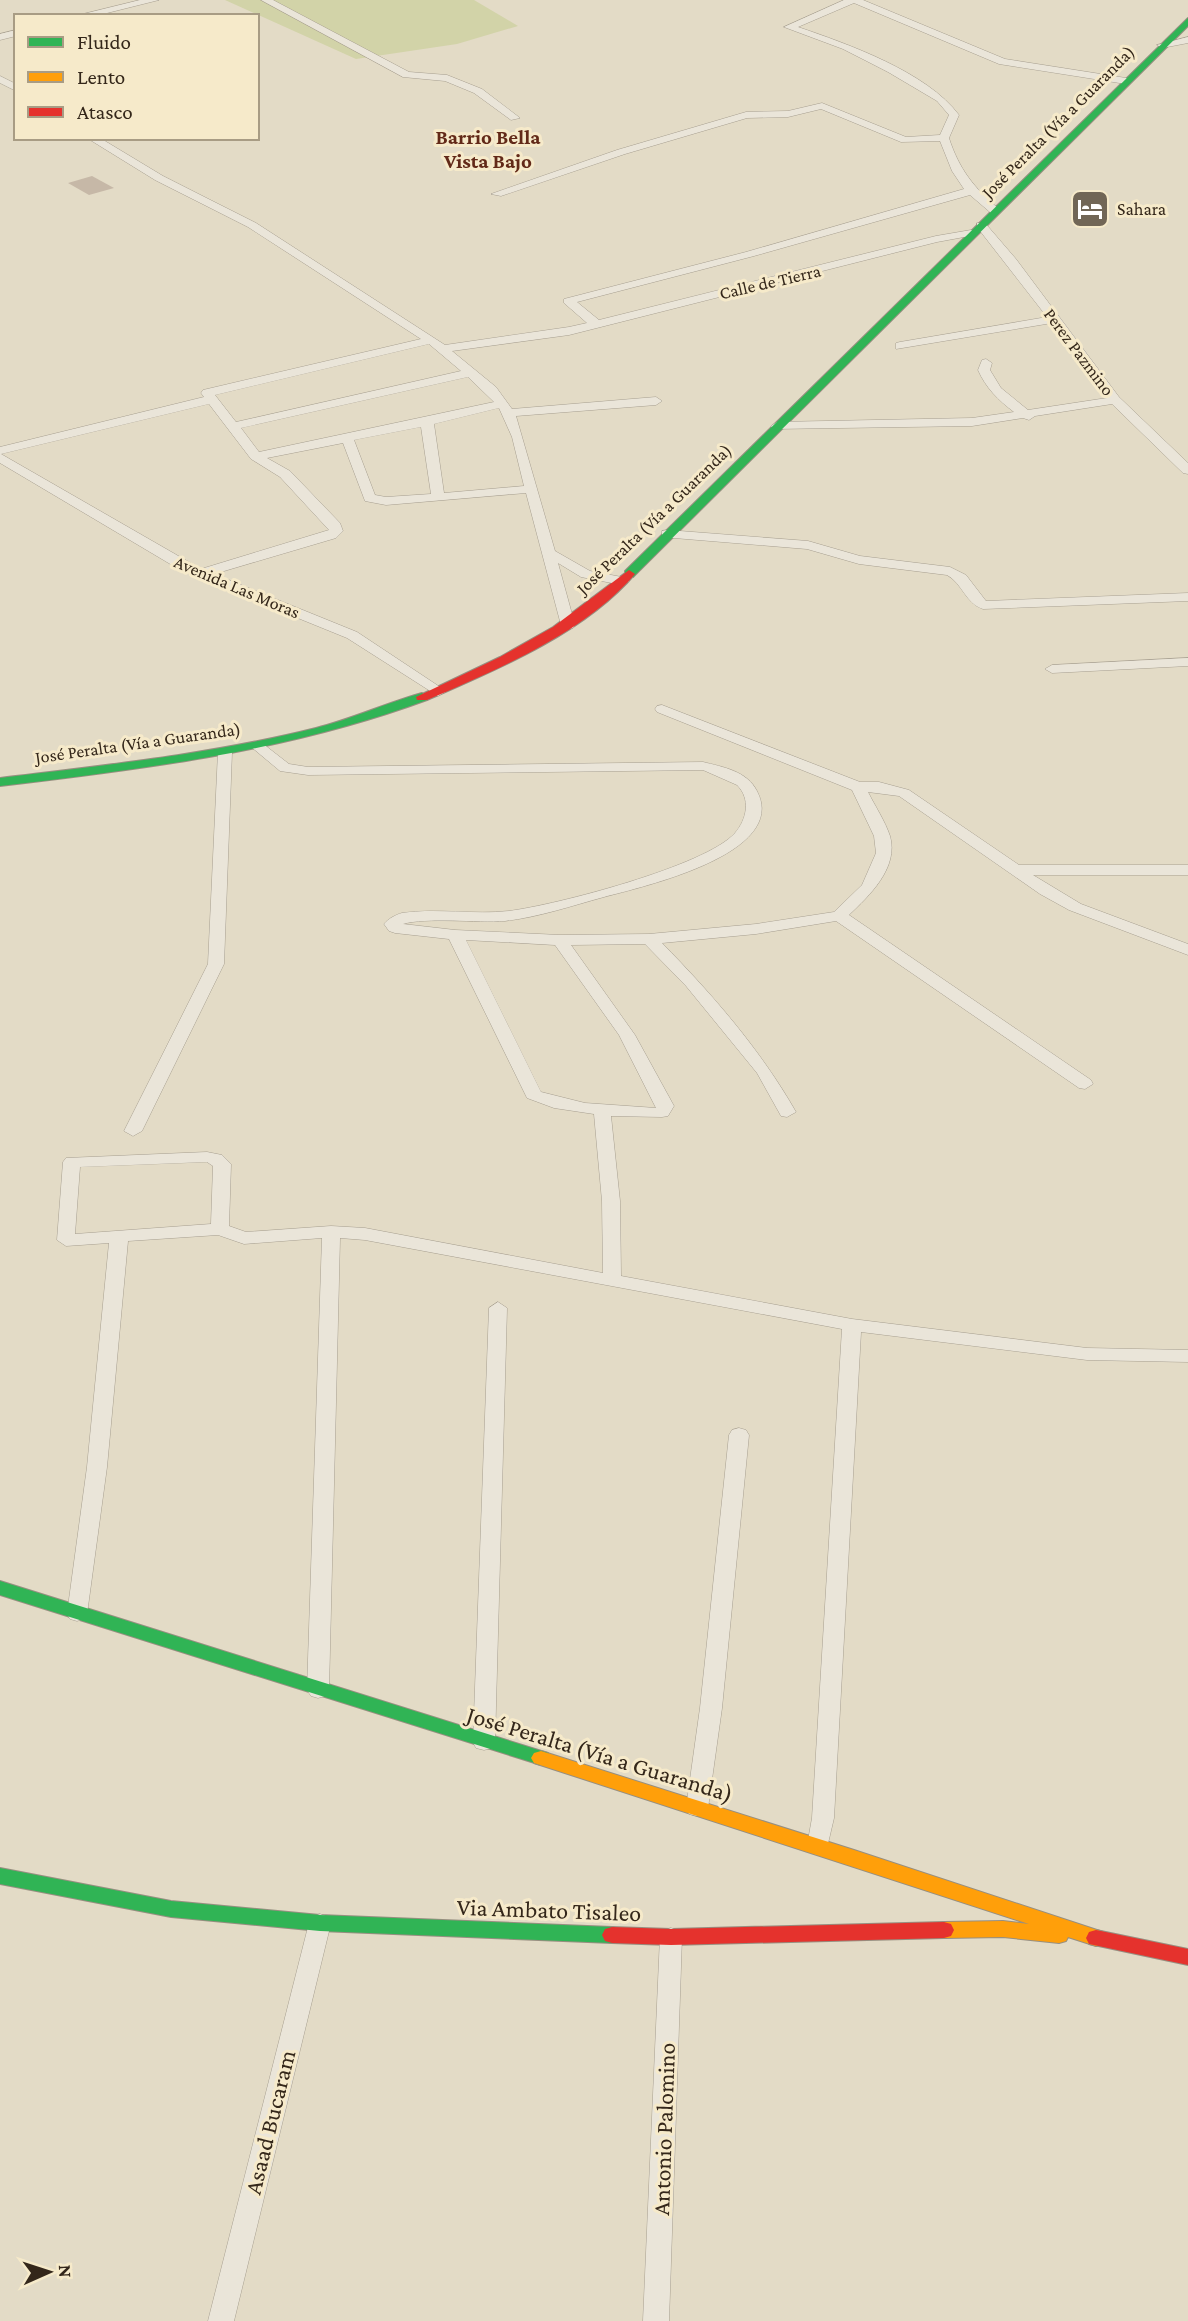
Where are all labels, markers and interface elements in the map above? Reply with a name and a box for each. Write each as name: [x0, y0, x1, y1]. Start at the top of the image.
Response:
legend: [14, 14, 259, 140]
text: Fluido: [77, 30, 131, 54]
street label: José Peralta (Vía a Guaranda): [976, 42, 1139, 205]
text: Lento: [77, 65, 125, 89]
text: Atasco: [77, 100, 133, 124]
district label: Barrio Bella Vista Bajo: [435, 125, 541, 173]
hotel icon: Sahara: [1069, 188, 1111, 230]
place label: Sahara: [1117, 199, 1166, 219]
street label: Calle de Tierra: [717, 261, 823, 303]
street label: Perez Pazmino: [1040, 304, 1118, 400]
street label: José Peralta (Vía a Guaranda): [571, 440, 736, 600]
street label: Avenida Las Moras: [171, 552, 303, 622]
street label: José Peralta (Vía a Guaranda): [32, 719, 242, 769]
street label: José Peralta (Vía a Guaranda): [462, 1700, 736, 1808]
street label: Via Ambato Tisaleo: [456, 1893, 642, 1926]
street label: Antonio Palomino: [647, 2042, 680, 2216]
street label: Asaad Bucaram: [239, 2047, 300, 2197]
north arrow: [14, 2237, 84, 2307]
text: N: [55, 2264, 76, 2278]

